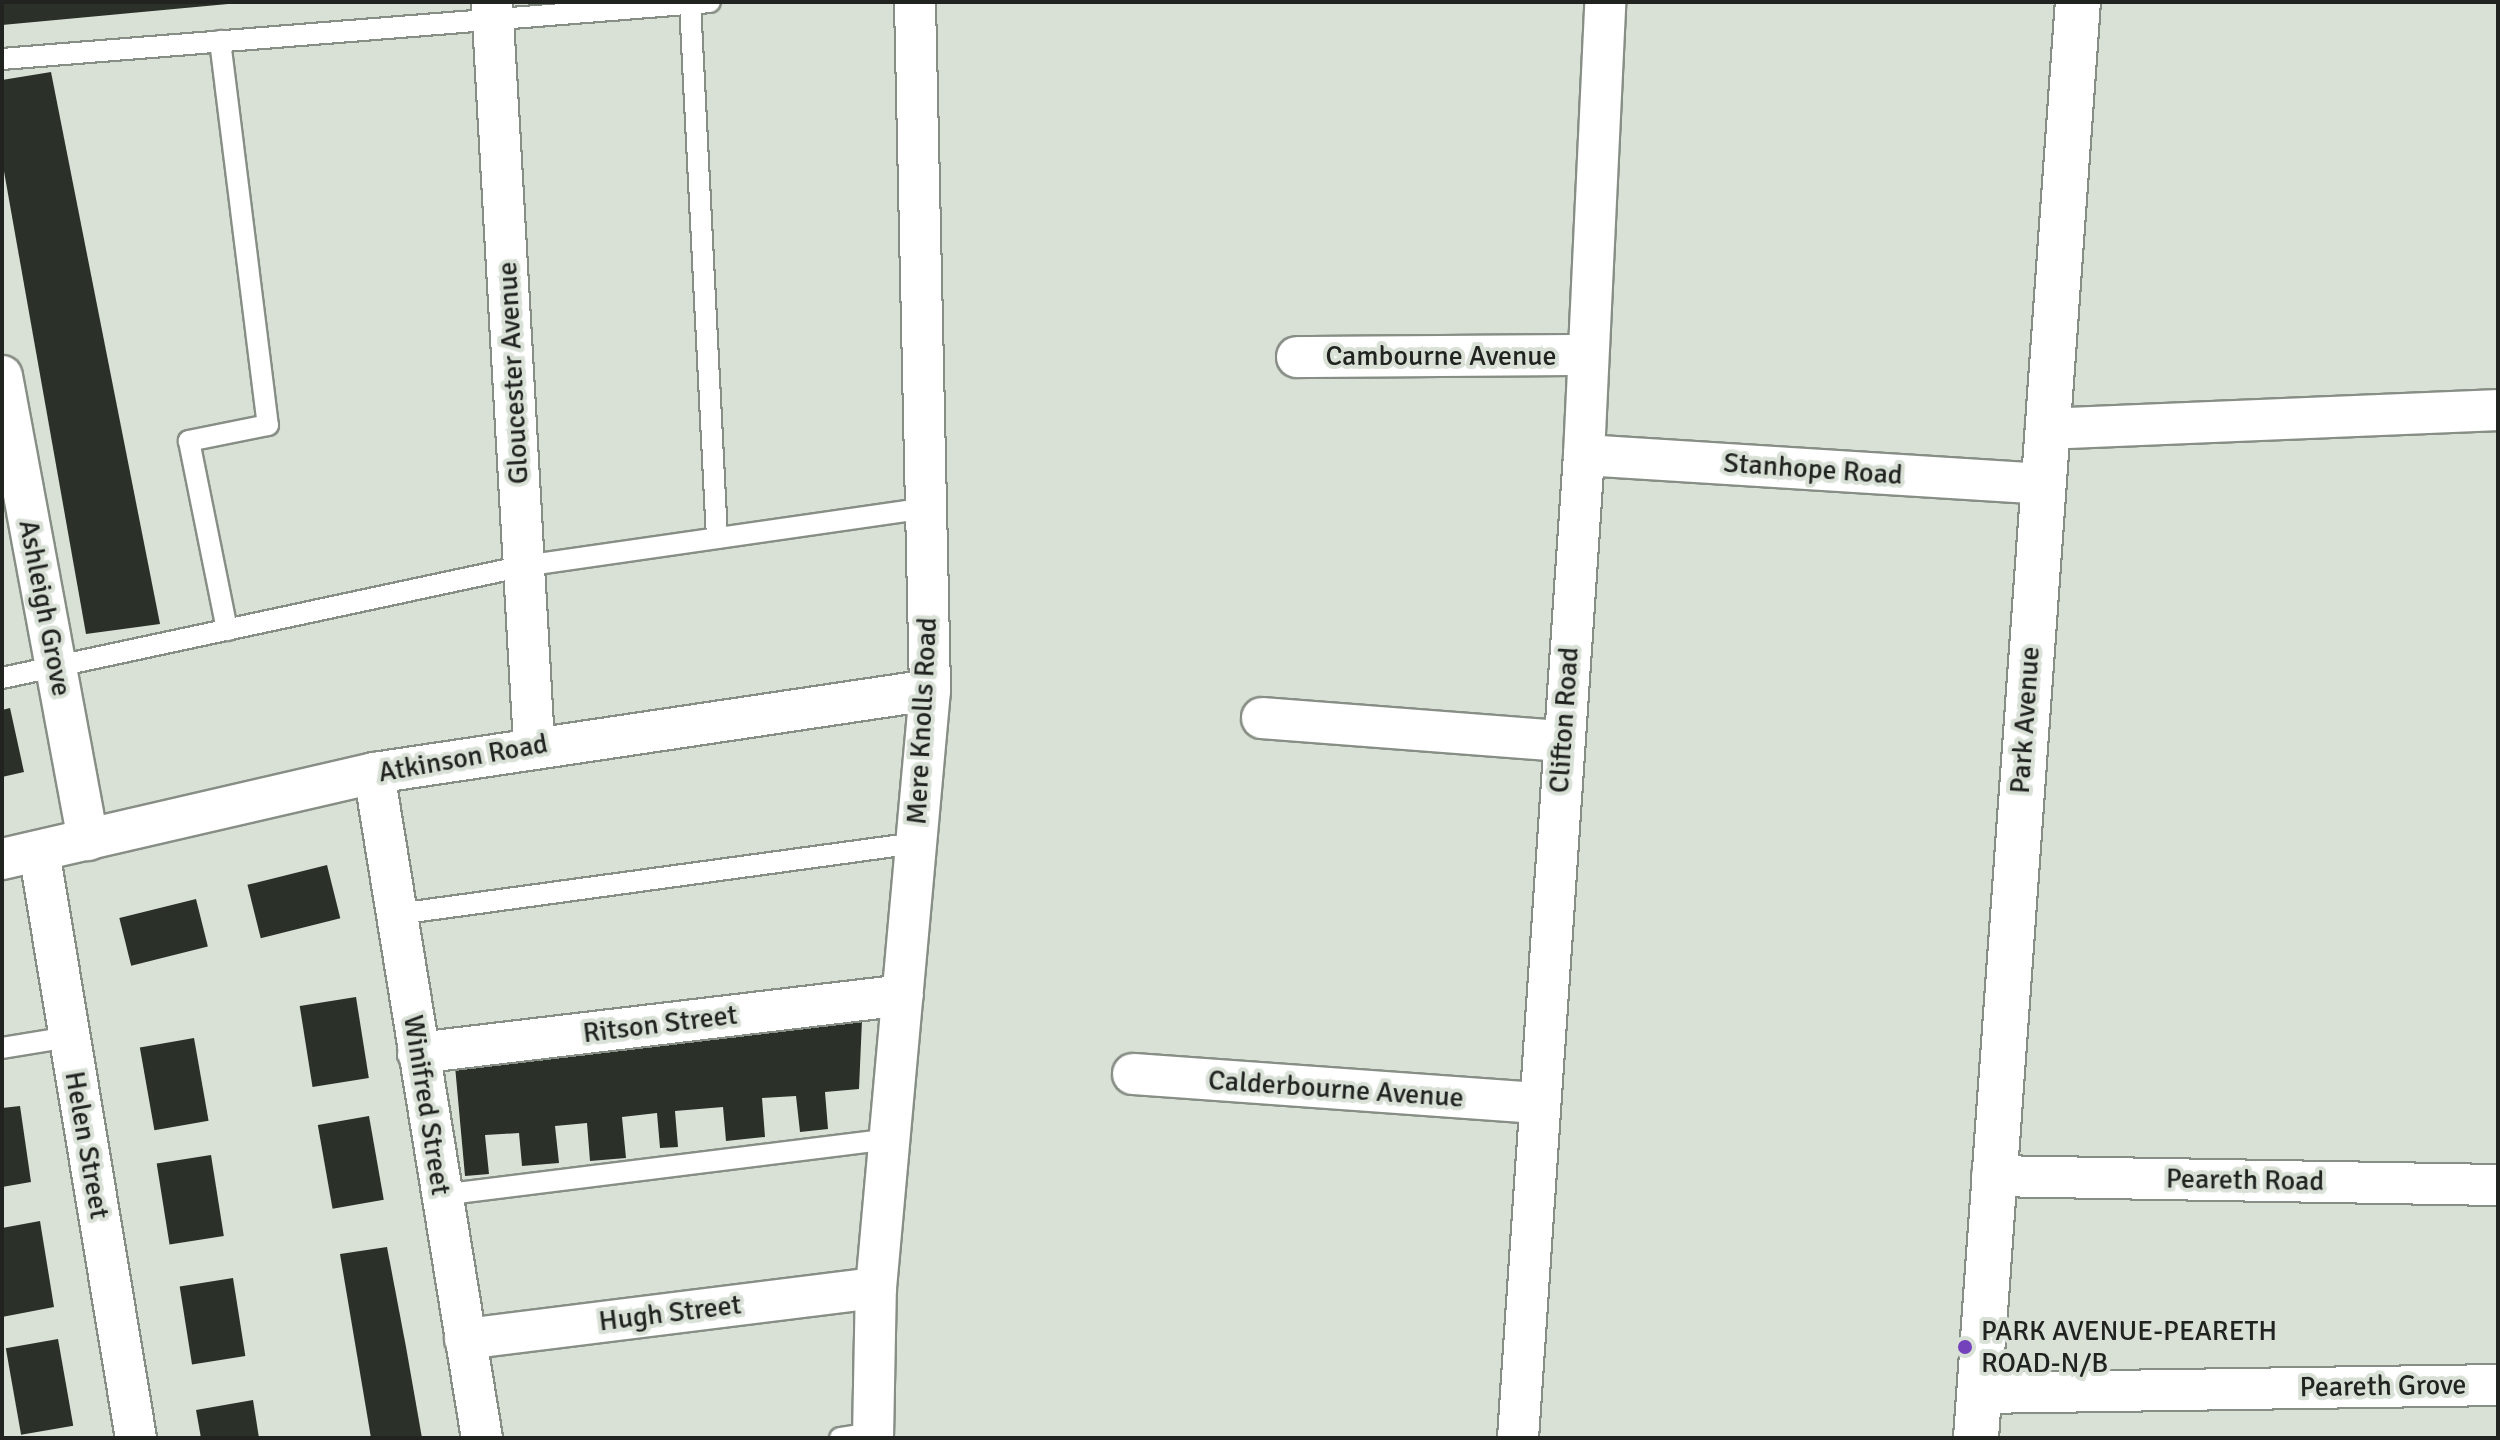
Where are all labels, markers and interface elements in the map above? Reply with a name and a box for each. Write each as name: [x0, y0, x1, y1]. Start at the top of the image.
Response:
street label: Gloucester Avenue: [490, 261, 536, 485]
street label: Cambourne Avenue: [1325, 339, 1557, 373]
street label: Stanhope Road: [1722, 446, 1904, 492]
street label: Ashleigh Grove: [11, 517, 79, 699]
street label: Mere Knolls Road: [900, 616, 944, 826]
street label: Park Avenue: [2003, 645, 2047, 795]
street label: Clifton Road: [1542, 646, 1586, 794]
street label: Atkinson Road: [376, 727, 550, 789]
street label: Ritson Street: [581, 998, 739, 1050]
street label: Winifred Street: [396, 1013, 458, 1197]
street label: Calderbourne Avenue: [1207, 1063, 1465, 1115]
street label: Helen Street: [57, 1069, 117, 1221]
street label: Peareth Road: [2166, 1162, 2324, 1198]
street label: Hugh Street: [597, 1288, 743, 1338]
place label: PARK AVENUE-PEARETH ROAD-N/B: [1981, 1314, 2277, 1380]
marker: PARK AVENUE-PEARETH ROAD-N/B: [1956, 1338, 1974, 1356]
street label: Peareth Grove: [2299, 1368, 2467, 1404]

